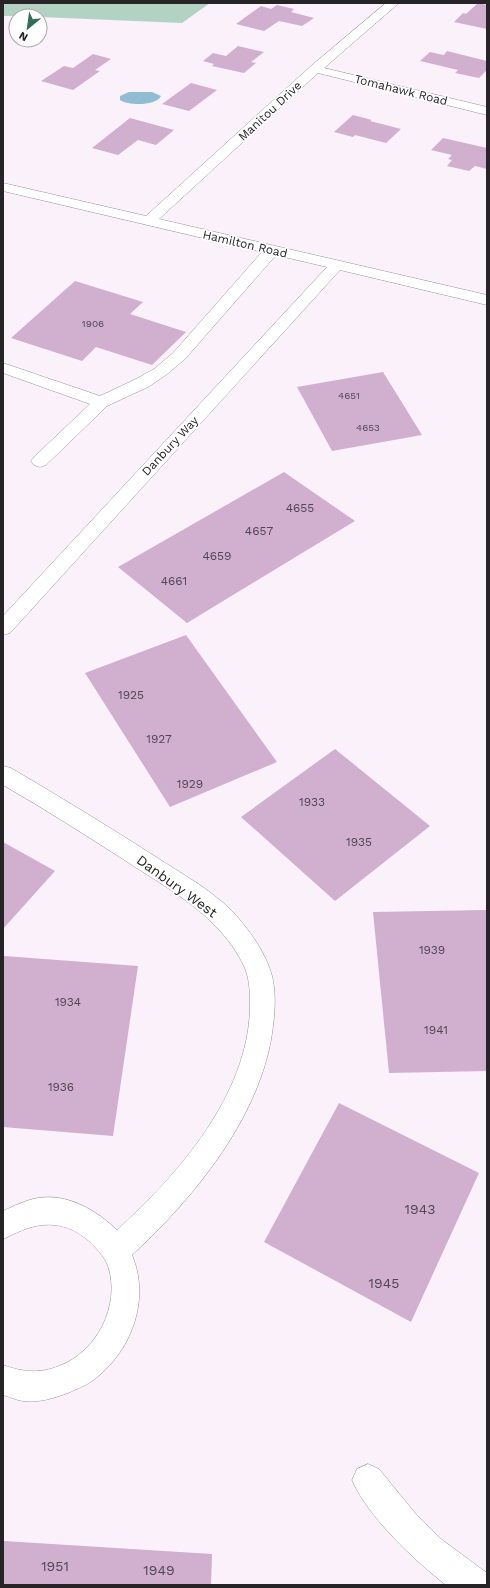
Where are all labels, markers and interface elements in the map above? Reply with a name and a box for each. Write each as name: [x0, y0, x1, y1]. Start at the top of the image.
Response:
north arrow: [8, 8, 48, 48]
text: N: [17, 29, 30, 44]
street label: Tomahawk Road: [353, 72, 449, 108]
street label: Manitou Drive: [236, 78, 305, 144]
street label: Hamilton Road: [201, 227, 289, 261]
house number: 1906: [82, 318, 104, 329]
house number: 4651: [338, 390, 360, 401]
street label: Danbury Way: [139, 413, 202, 479]
house number: 4653: [356, 422, 380, 433]
house number: 4655: [286, 501, 314, 515]
house number: 4657: [245, 524, 273, 538]
house number: 4659: [202, 549, 232, 563]
house number: 4661: [161, 574, 187, 588]
house number: 1925: [118, 688, 144, 702]
house number: 1927: [146, 732, 172, 746]
house number: 1929: [177, 777, 203, 791]
house number: 1933: [299, 795, 325, 809]
house number: 1935: [346, 835, 372, 849]
street label: Danbury West: [134, 851, 220, 921]
house number: 1939: [419, 943, 445, 957]
house number: 1934: [55, 995, 81, 1009]
house number: 1941: [424, 1023, 448, 1037]
house number: 1936: [48, 1080, 74, 1094]
house number: 1943: [405, 1201, 435, 1217]
house number: 1945: [369, 1275, 399, 1291]
house number: 1951: [41, 1558, 69, 1574]
house number: 1949: [143, 1562, 175, 1578]

